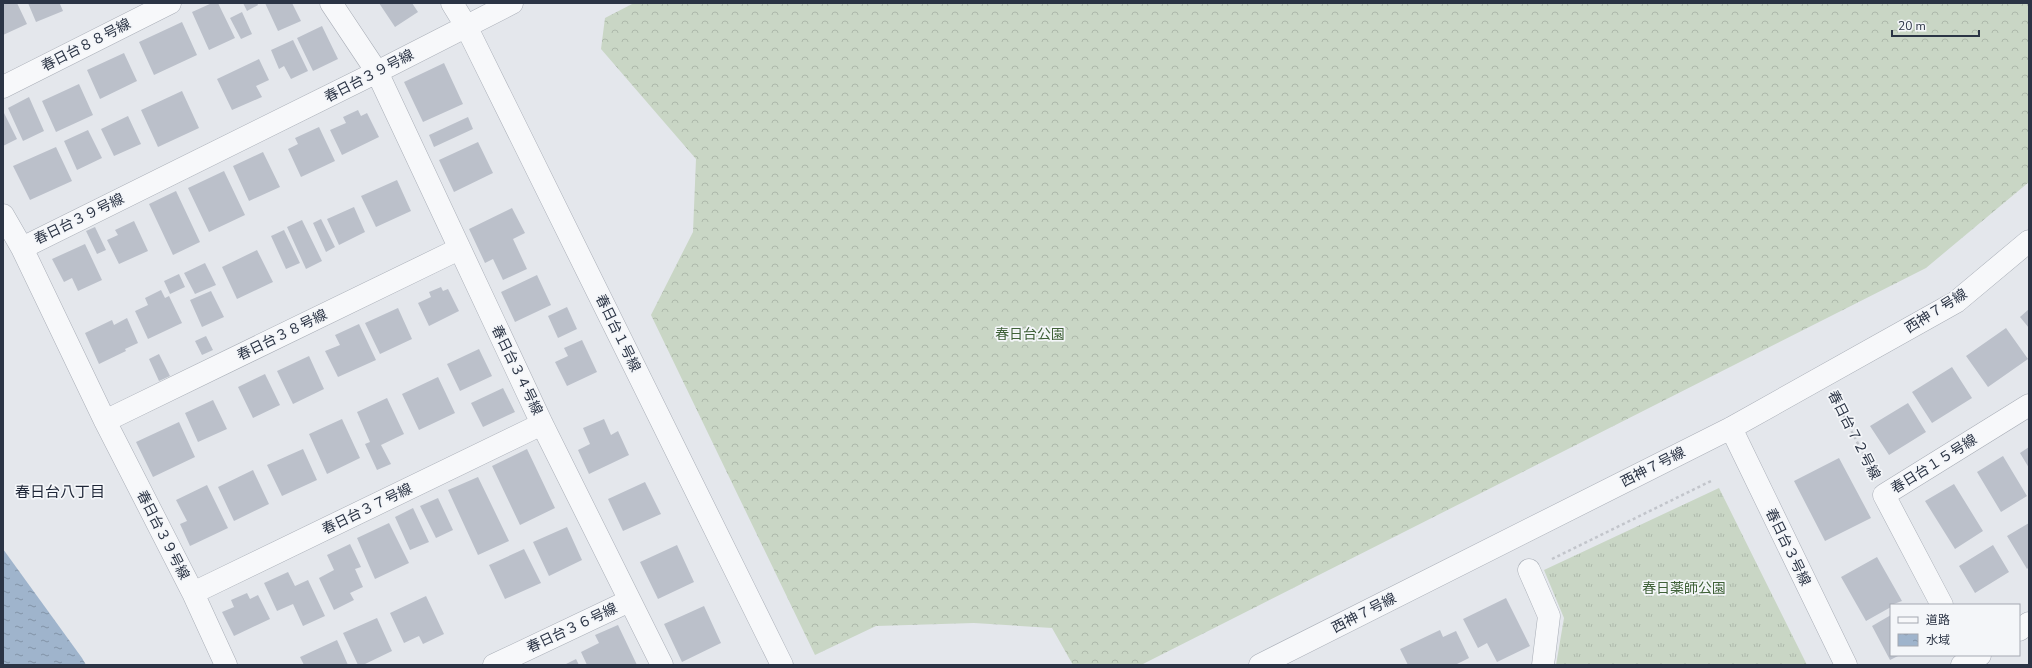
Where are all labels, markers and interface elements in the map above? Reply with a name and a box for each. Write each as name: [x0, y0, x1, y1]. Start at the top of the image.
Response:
scale bar: [1892, 12, 1979, 38]
street label: 春日台８８号線: [38, 14, 134, 76]
text: 20 m: [1898, 18, 1926, 34]
street label: 春日台３９号線: [321, 45, 417, 107]
street label: 春日台３９号線: [31, 189, 127, 249]
street label: 西神７号線: [1901, 284, 1971, 338]
street label: 春日台１号線: [591, 291, 645, 375]
street label: 春日台３８号線: [234, 305, 330, 365]
street label: 春日台３４号線: [487, 322, 547, 418]
park label: 春日台公園: [995, 325, 1065, 344]
street label: 春日台７２号線: [1823, 387, 1885, 483]
street label: 春日台１５号線: [1887, 430, 1981, 498]
street label: 西神７号線: [1618, 443, 1688, 491]
street label: 春日台３７号線: [319, 479, 415, 539]
district label: 春日台八丁目: [15, 482, 105, 502]
street label: 春日台３９号線: [132, 487, 194, 583]
street label: 春日台３号線: [1761, 505, 1815, 589]
park label: 春日薬師公園: [1642, 579, 1726, 598]
street label: 西神７号線: [1329, 589, 1399, 637]
street label: 春日台３６号線: [524, 599, 620, 657]
legend: [1890, 604, 2020, 656]
text: 道路: [1926, 612, 1950, 628]
text: 水域: [1926, 632, 1950, 648]

